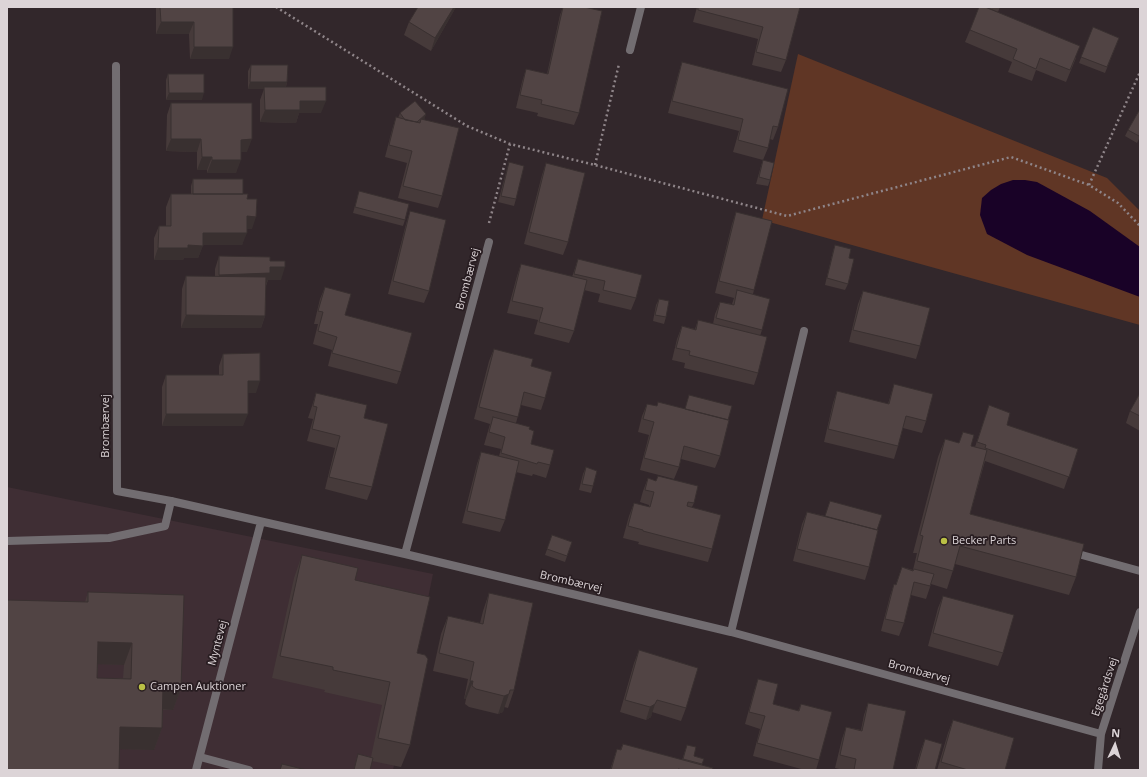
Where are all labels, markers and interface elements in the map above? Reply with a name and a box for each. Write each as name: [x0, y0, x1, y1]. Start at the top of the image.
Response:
street label: Brombærvej: [453, 247, 483, 311]
street label: Brombærvej: [99, 394, 113, 458]
place label: Becker Parts: [952, 534, 1016, 548]
marker: Becker Parts: [939, 536, 949, 546]
street label: Brombærvej: [539, 568, 603, 596]
street label: Myntevej: [206, 619, 230, 667]
street label: Egegårdsvej: [1089, 656, 1121, 718]
street label: Brombærvej: [887, 657, 951, 687]
place label: Campen Auktioner: [150, 680, 246, 694]
marker: Campen Auktioner: [137, 682, 147, 692]
north arrow: [1095, 725, 1135, 765]
text: N: [1111, 725, 1121, 740]

